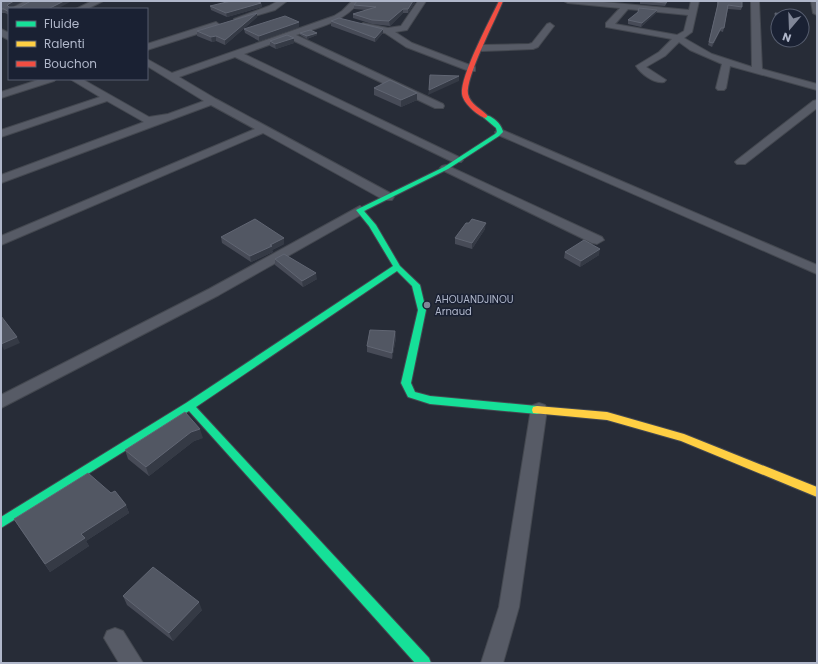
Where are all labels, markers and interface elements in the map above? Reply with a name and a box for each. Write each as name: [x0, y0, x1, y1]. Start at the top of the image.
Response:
legend: [8, 8, 148, 80]
north arrow: [770, 8, 810, 48]
text: Fluide: [44, 15, 79, 32]
text: N: [780, 29, 793, 46]
text: Ralenti: [44, 35, 85, 52]
text: Bouchon: [44, 55, 97, 72]
place label: AHOUANDJINOU Arnaud: [435, 292, 514, 319]
marker: AHOUANDJINOU Arnaud: [422, 300, 432, 310]

